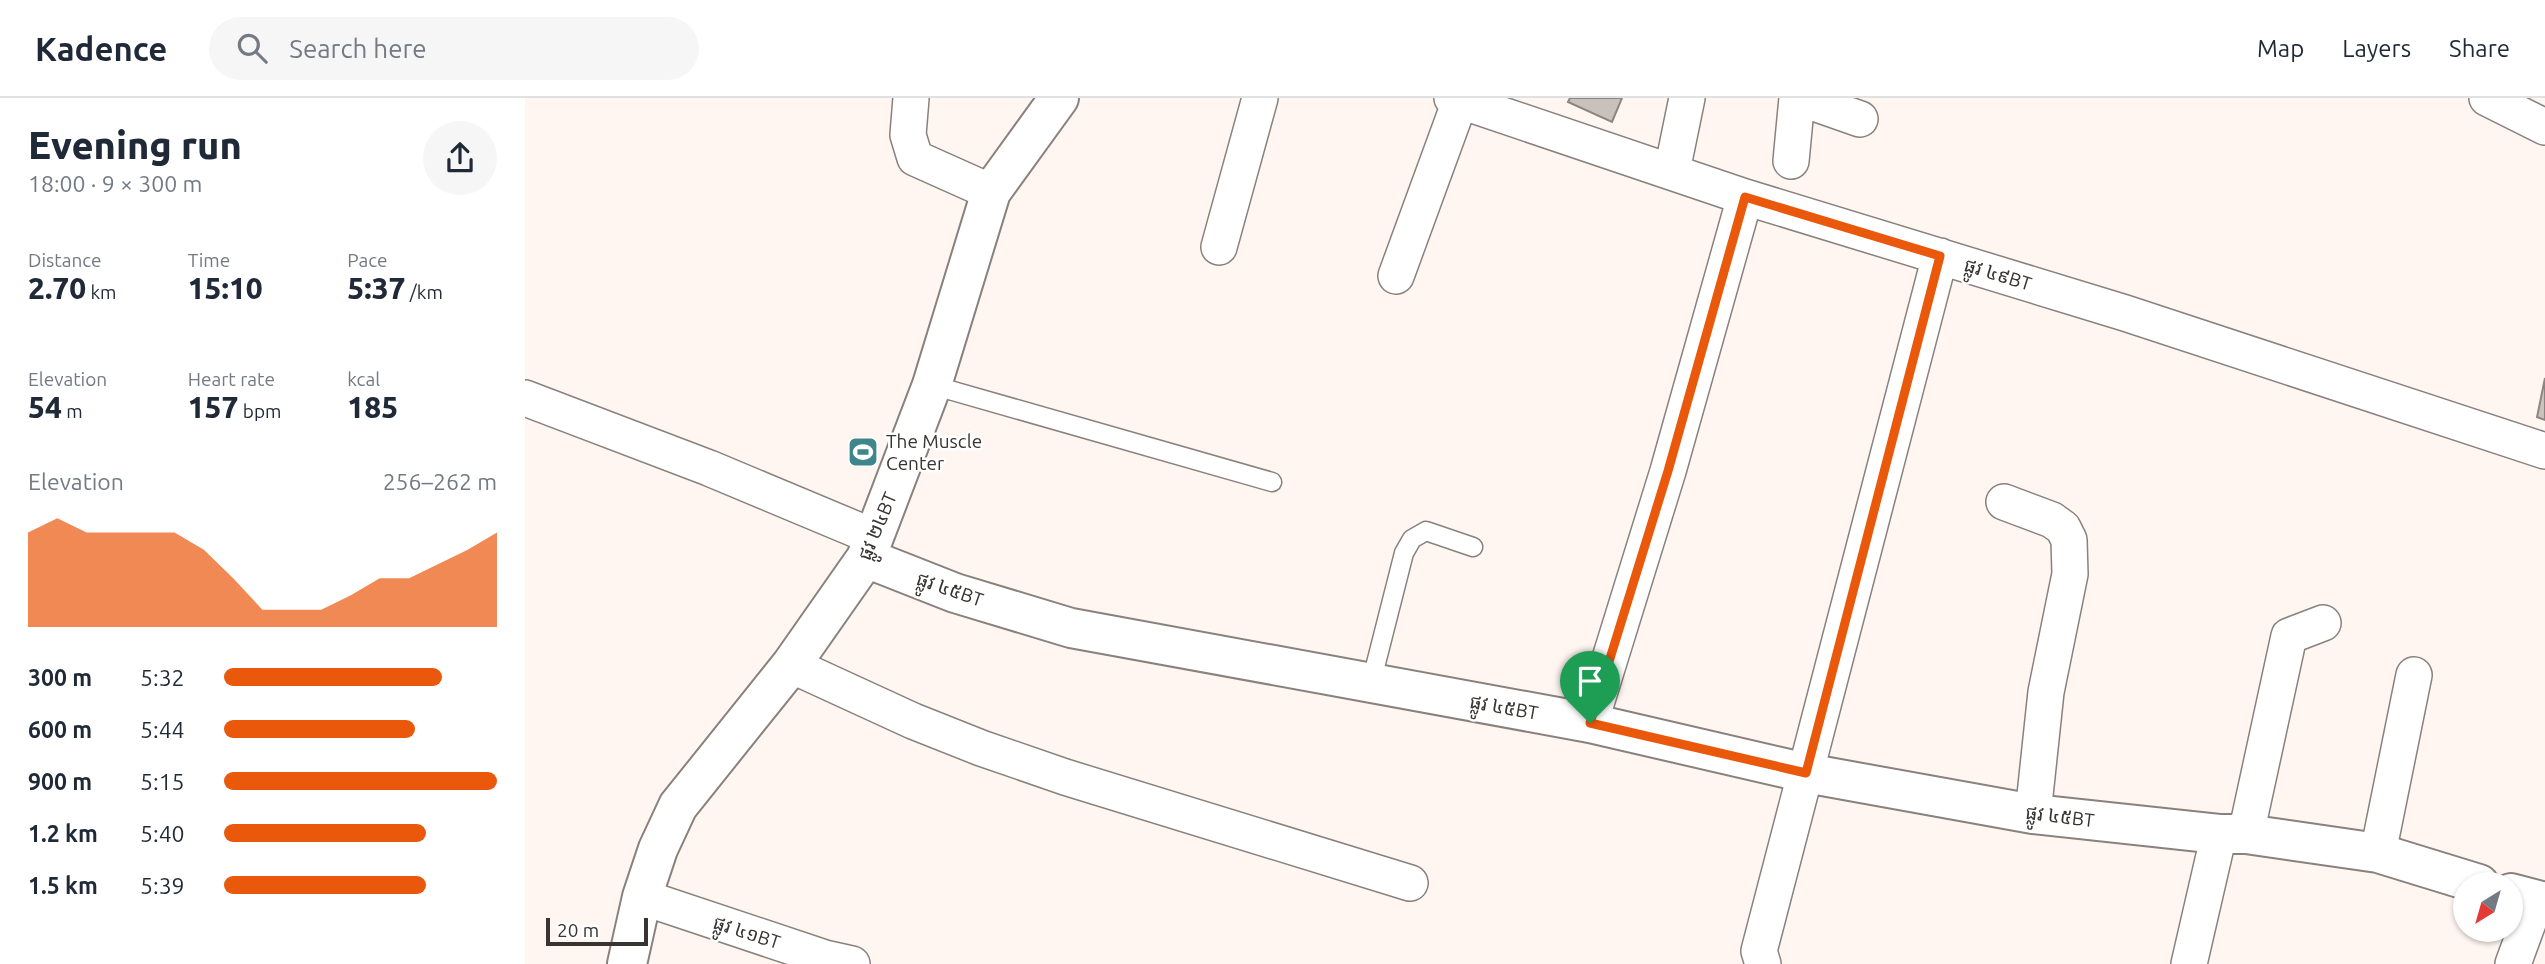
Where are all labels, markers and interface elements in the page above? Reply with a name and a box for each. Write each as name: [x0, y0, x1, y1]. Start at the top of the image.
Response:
search box: [209, 17, 699, 80]
icon: search: [233, 29, 271, 67]
text: Kadence: [35, 30, 167, 67]
text: Search here: [289, 34, 427, 63]
text: Map: [2257, 35, 2304, 62]
text: Layers: [2342, 35, 2411, 62]
text: Share: [2449, 35, 2510, 62]
button: share: [423, 121, 497, 195]
text: Evening run: [28, 124, 242, 166]
text: 18:00 · 9 × 300 m: [28, 171, 202, 196]
text: Distance: [28, 249, 102, 271]
text: Time: [188, 249, 230, 271]
text: Pace: [347, 249, 388, 271]
street label: ផ្លូវ ៤៩BT: [1960, 253, 2035, 301]
text: 2.70: [28, 271, 86, 305]
text: 15:10: [188, 271, 263, 305]
text: 5:37: [347, 271, 405, 305]
text: km: [86, 281, 116, 303]
text: /km: [405, 281, 443, 303]
text: Elevation: [28, 368, 107, 390]
text: Heart rate: [188, 368, 275, 390]
text: kcal: [347, 368, 380, 390]
text: 54: [28, 390, 62, 424]
text: 157: [188, 390, 238, 424]
text: 185: [347, 390, 398, 424]
text: m: [62, 400, 83, 422]
text: bpm: [238, 400, 281, 422]
place label: The Muscle Center: [886, 430, 982, 474]
sports icon: The Muscle Center: [846, 435, 880, 469]
text: Elevation: [28, 469, 124, 494]
text: 256–262 m: [383, 469, 497, 494]
street label: ផ្លូវ ២៤BT: [853, 488, 907, 566]
street label: ផ្លូវ ៤៥BT: [911, 567, 987, 617]
pin: [1560, 651, 1620, 723]
icon: arrive: [1571, 662, 1609, 700]
text: 300 m: [28, 665, 92, 690]
text: 5:32: [140, 665, 185, 690]
street label: ផ្លូវ ៤៥BT: [1467, 690, 1540, 730]
text: 600 m: [28, 717, 92, 742]
text: 5:44: [140, 717, 185, 742]
text: 900 m: [28, 769, 92, 794]
text: 5:15: [140, 769, 185, 794]
street label: ផ្លូវ ៤៥BT: [2023, 801, 2096, 838]
text: 1.2 km: [28, 821, 98, 846]
text: 5:40: [140, 821, 185, 846]
north arrow: [2453, 872, 2523, 942]
map controls: [2453, 872, 2523, 942]
text: 1.5 km: [28, 873, 98, 898]
text: 5:39: [140, 873, 185, 898]
street label: ផ្លូវ ៤១BT: [709, 911, 784, 960]
scale bar: [546, 915, 647, 947]
text: 20 m: [557, 919, 599, 941]

